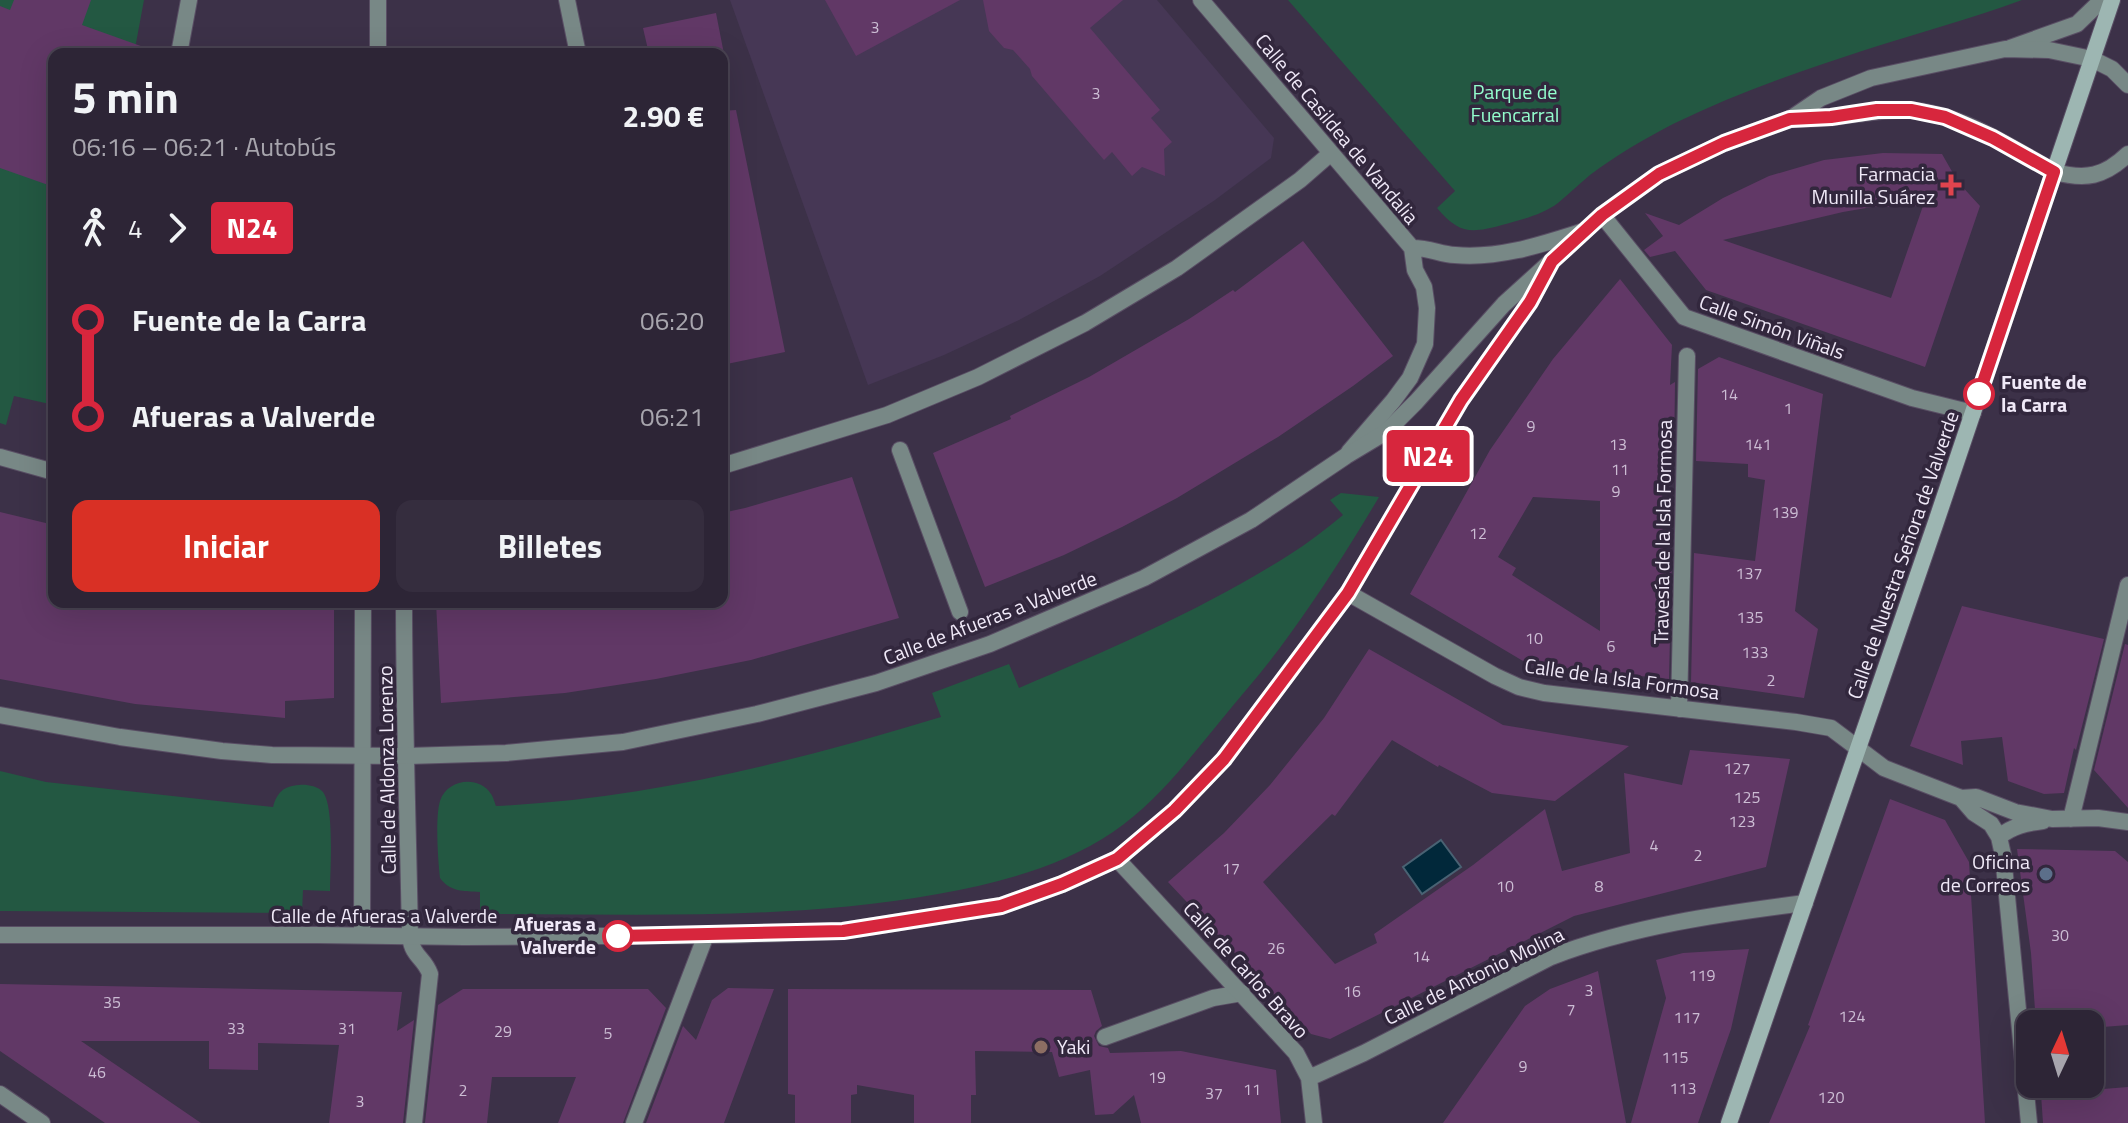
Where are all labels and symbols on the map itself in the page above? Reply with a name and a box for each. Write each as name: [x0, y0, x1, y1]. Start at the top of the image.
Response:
house number: 3: [871, 15, 879, 39]
street label: Calle de Casildea de Vandalia: [1248, 27, 1427, 231]
park label: Parque de Fuencarral: [1471, 76, 1559, 130]
house number: 3: [1092, 81, 1100, 105]
place label: Farmacia Munilla Suárez: [1811, 158, 1935, 212]
marker: Farmacia Munilla Suárez: [1942, 176, 1960, 194]
street label: Calle Simón Viñals: [1695, 286, 1849, 367]
place label: Fuente de la Carra: [2001, 366, 2087, 420]
marker: Fuente de la Carra: [1964, 379, 1994, 409]
house number: 14: [1720, 382, 1738, 406]
house number: 1: [1784, 396, 1792, 420]
street label: Calle de Nuestra Señora de Valverde: [1839, 407, 1966, 703]
house number: 9: [1527, 414, 1536, 438]
street label: Travesía de la Isla Formosa: [1645, 419, 1680, 645]
line badge: N24: [1382, 430, 1474, 482]
house number: 13: [1609, 432, 1627, 456]
house number: 141: [1745, 432, 1771, 456]
house number: 11: [1611, 457, 1629, 481]
house number: 9: [1612, 479, 1621, 503]
house number: 139: [1772, 500, 1798, 524]
house number: 12: [1469, 521, 1487, 545]
house number: 137: [1736, 561, 1762, 585]
street label: Calle de Afueras a Valverde: [879, 562, 1101, 673]
house number: 135: [1737, 605, 1763, 629]
house number: 10: [1525, 626, 1543, 650]
house number: 6: [1607, 634, 1616, 658]
house number: 133: [1742, 640, 1768, 664]
street label: Calle de la Isla Formosa: [1523, 649, 1721, 708]
street label: Calle de Aldonza Lorenzo: [369, 665, 404, 875]
house number: 2: [1767, 668, 1775, 692]
house number: 127: [1724, 756, 1750, 780]
house number: 125: [1734, 785, 1760, 809]
house number: 123: [1729, 809, 1755, 833]
house number: 4: [1650, 833, 1659, 857]
house number: 2: [1694, 843, 1702, 867]
place label: Oficina de Correos: [1940, 846, 2030, 900]
house number: 17: [1222, 856, 1240, 880]
marker: Oficina de Correos: [2037, 865, 2055, 883]
house number: 10: [1496, 874, 1514, 898]
house number: 8: [1595, 874, 1604, 898]
street label: Calle de Carlos Bravo: [1176, 894, 1317, 1045]
street label: Calle de Afueras a Valverde: [271, 900, 497, 931]
place label: Afueras a Valverde: [514, 908, 596, 962]
street label: Calle de Antonio Molina: [1378, 918, 1569, 1033]
marker: Afueras a Valverde: [603, 921, 633, 951]
house number: 30: [2051, 923, 2069, 947]
house number: 26: [1267, 936, 1285, 960]
house number: 14: [1412, 944, 1430, 968]
house number: 119: [1689, 963, 1715, 987]
house number: 3: [1585, 978, 1593, 1002]
house number: 16: [1343, 979, 1361, 1003]
house number: 35: [103, 990, 121, 1014]
house number: 7: [1567, 997, 1575, 1021]
house number: 124: [1839, 1004, 1865, 1028]
house number: 117: [1674, 1005, 1700, 1029]
north arrow: [2016, 1010, 2104, 1098]
house number: 33: [227, 1016, 245, 1040]
house number: 31: [338, 1016, 356, 1040]
house number: 29: [494, 1019, 512, 1043]
house number: 5: [604, 1021, 613, 1045]
place label: Yaki: [1057, 1031, 1090, 1062]
marker: Yaki: [1032, 1038, 1050, 1056]
house number: 115: [1662, 1045, 1688, 1069]
house number: 9: [1519, 1054, 1528, 1078]
house number: 46: [88, 1060, 106, 1084]
house number: 19: [1148, 1065, 1166, 1089]
house number: 113: [1670, 1076, 1696, 1100]
house number: 11: [1243, 1077, 1261, 1101]
house number: 2: [459, 1078, 467, 1102]
house number: 37: [1205, 1081, 1223, 1105]
house number: 120: [1818, 1085, 1844, 1109]
house number: 3: [356, 1089, 364, 1113]

